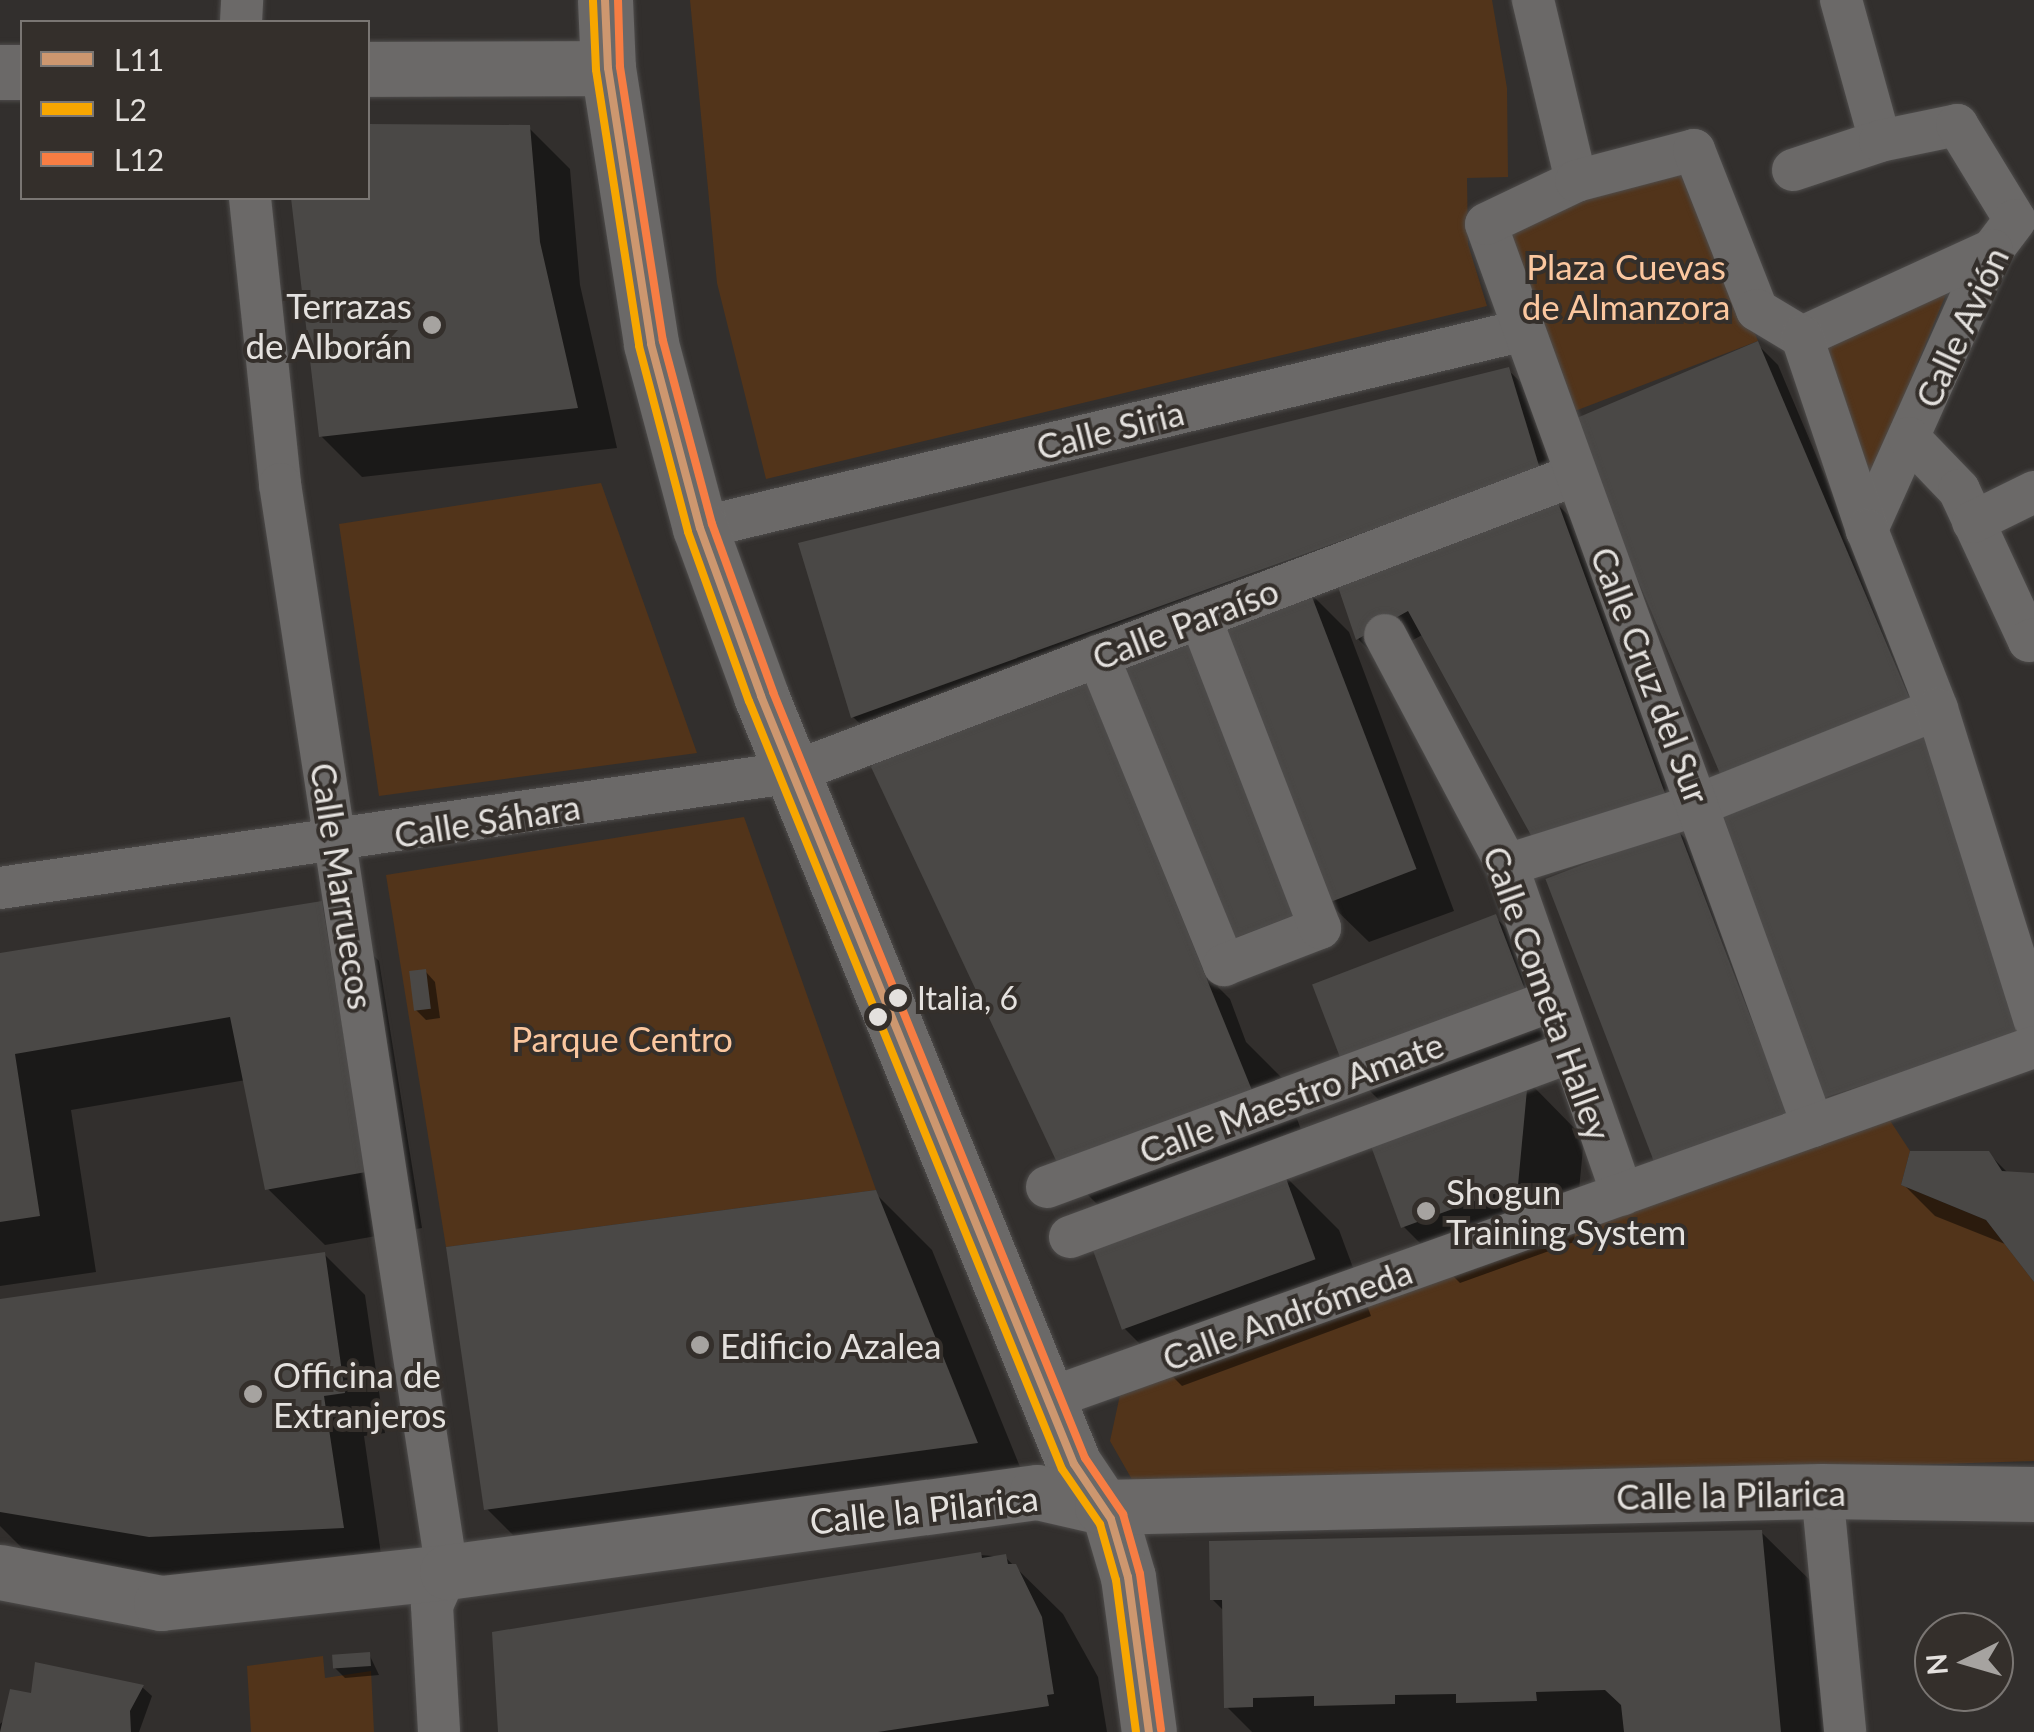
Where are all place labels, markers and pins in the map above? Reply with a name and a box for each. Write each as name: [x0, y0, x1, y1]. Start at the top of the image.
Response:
place label: Terrazas de Alborán: [244, 284, 412, 366]
marker: Terrazas de Alborán: [421, 314, 443, 336]
place label: Italia, 6: [917, 979, 1018, 1017]
marker: Italia, 6: [888, 988, 908, 1008]
unlabelled marker: [868, 1007, 888, 1027]
place label: Shogun Training System: [1446, 1170, 1686, 1252]
marker: Shogun Training System: [1415, 1200, 1437, 1222]
place label: Edificio Azalea: [720, 1324, 942, 1366]
marker: Edificio Azalea: [689, 1334, 711, 1356]
place label: Officina de Extranjeros: [273, 1353, 446, 1435]
marker: Officina de Extranjeros: [242, 1383, 264, 1405]

